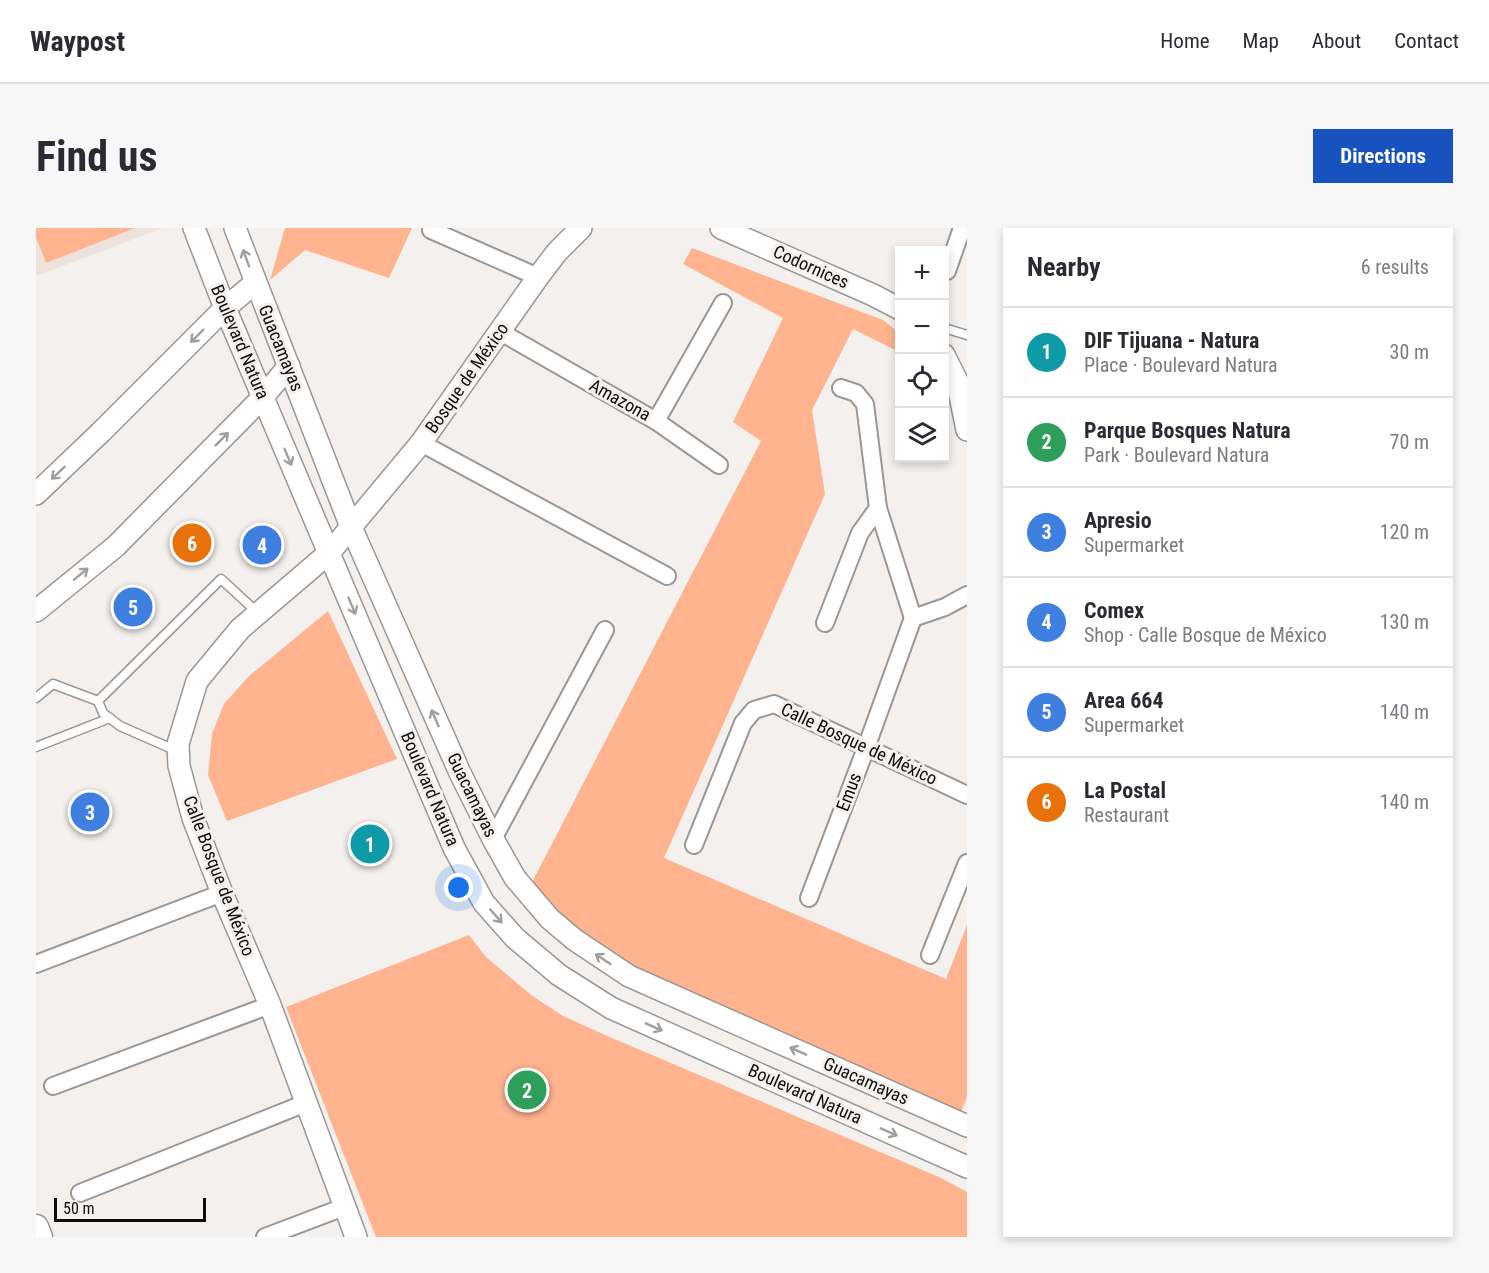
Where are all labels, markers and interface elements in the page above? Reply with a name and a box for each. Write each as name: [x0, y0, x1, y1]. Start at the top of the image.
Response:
text: Waypost: [30, 25, 125, 58]
text: Home: [1160, 29, 1210, 53]
text: Map: [1243, 29, 1279, 53]
text: About: [1312, 29, 1361, 53]
text: Contact: [1394, 29, 1459, 53]
button: Directions: [1313, 129, 1453, 183]
text: Find us: [36, 132, 157, 181]
street label: Codornices: [770, 241, 852, 293]
map controls: [895, 246, 949, 462]
button: +: [895, 246, 949, 300]
one-way arrow: [240, 249, 251, 268]
text: Nearby: [1027, 252, 1101, 282]
text: 6 results: [1361, 255, 1429, 279]
street label: Boulevard Natura: [207, 281, 274, 402]
button: −: [895, 300, 949, 354]
street label: Guacamayas: [255, 302, 308, 394]
street label: Bosque de México: [421, 318, 513, 437]
text: DIF Tijuana - Natura: [1084, 328, 1259, 353]
one-way arrow: [189, 329, 204, 344]
text: 1: [1041, 340, 1052, 364]
text: 30 m: [1390, 340, 1429, 364]
text: Place · Boulevard Natura: [1084, 353, 1278, 377]
button: locate: [895, 354, 949, 408]
street label: Amazona: [586, 374, 655, 425]
button: layers: [895, 408, 949, 462]
text: Parque Bosques Natura: [1084, 418, 1291, 443]
text: 2: [1041, 430, 1052, 454]
text: 70 m: [1390, 430, 1429, 454]
one-way arrow: [214, 431, 229, 446]
text: Park · Boulevard Natura: [1084, 443, 1269, 467]
one-way arrow: [283, 447, 294, 465]
one-way arrow: [50, 466, 65, 480]
text: Apresio: [1084, 508, 1152, 533]
pin: 6: [172, 520, 212, 566]
text: 3: [1041, 520, 1052, 544]
text: 120 m: [1380, 520, 1429, 544]
pin: 4: [242, 522, 282, 568]
text: Supermarket: [1084, 533, 1184, 557]
one-way arrow: [73, 567, 89, 580]
pin: 5: [114, 584, 152, 629]
one-way arrow: [347, 597, 358, 615]
text: Comex: [1084, 598, 1144, 623]
text: 4: [1041, 610, 1052, 634]
text: 130 m: [1380, 610, 1429, 634]
text: Shop · Calle Bosque de México: [1084, 623, 1327, 647]
text: Area 664: [1084, 688, 1164, 713]
street label: Calle Bosque de México: [778, 698, 941, 789]
text: 5: [1041, 700, 1052, 724]
text: 140 m: [1380, 700, 1429, 724]
one-way arrow: [429, 709, 441, 727]
text: Supermarket: [1084, 713, 1184, 737]
street label: Boulevard Natura: [397, 728, 464, 849]
street label: Guacamayas: [443, 749, 502, 840]
street label: Emus: [832, 770, 865, 814]
text: La Postal: [1084, 778, 1166, 803]
pin: 3: [70, 790, 110, 834]
text: 6: [1041, 790, 1052, 814]
text: 140 m: [1380, 790, 1429, 814]
street label: Calle Bosque de México: [179, 793, 260, 959]
text: Restaurant: [1084, 803, 1169, 827]
pin: 1: [350, 822, 390, 866]
your location: [444, 873, 473, 902]
one-way arrow: [489, 908, 503, 923]
one-way arrow: [596, 953, 612, 965]
one-way arrow: [644, 1021, 662, 1033]
one-way arrow: [790, 1045, 808, 1056]
street label: Guacamayas: [820, 1052, 912, 1109]
street label: Boulevard Natura: [745, 1059, 865, 1128]
pin: 2: [508, 1068, 546, 1112]
one-way arrow: [880, 1127, 898, 1138]
scale bar: [54, 1195, 206, 1222]
text: 50 m: [63, 1199, 95, 1218]

